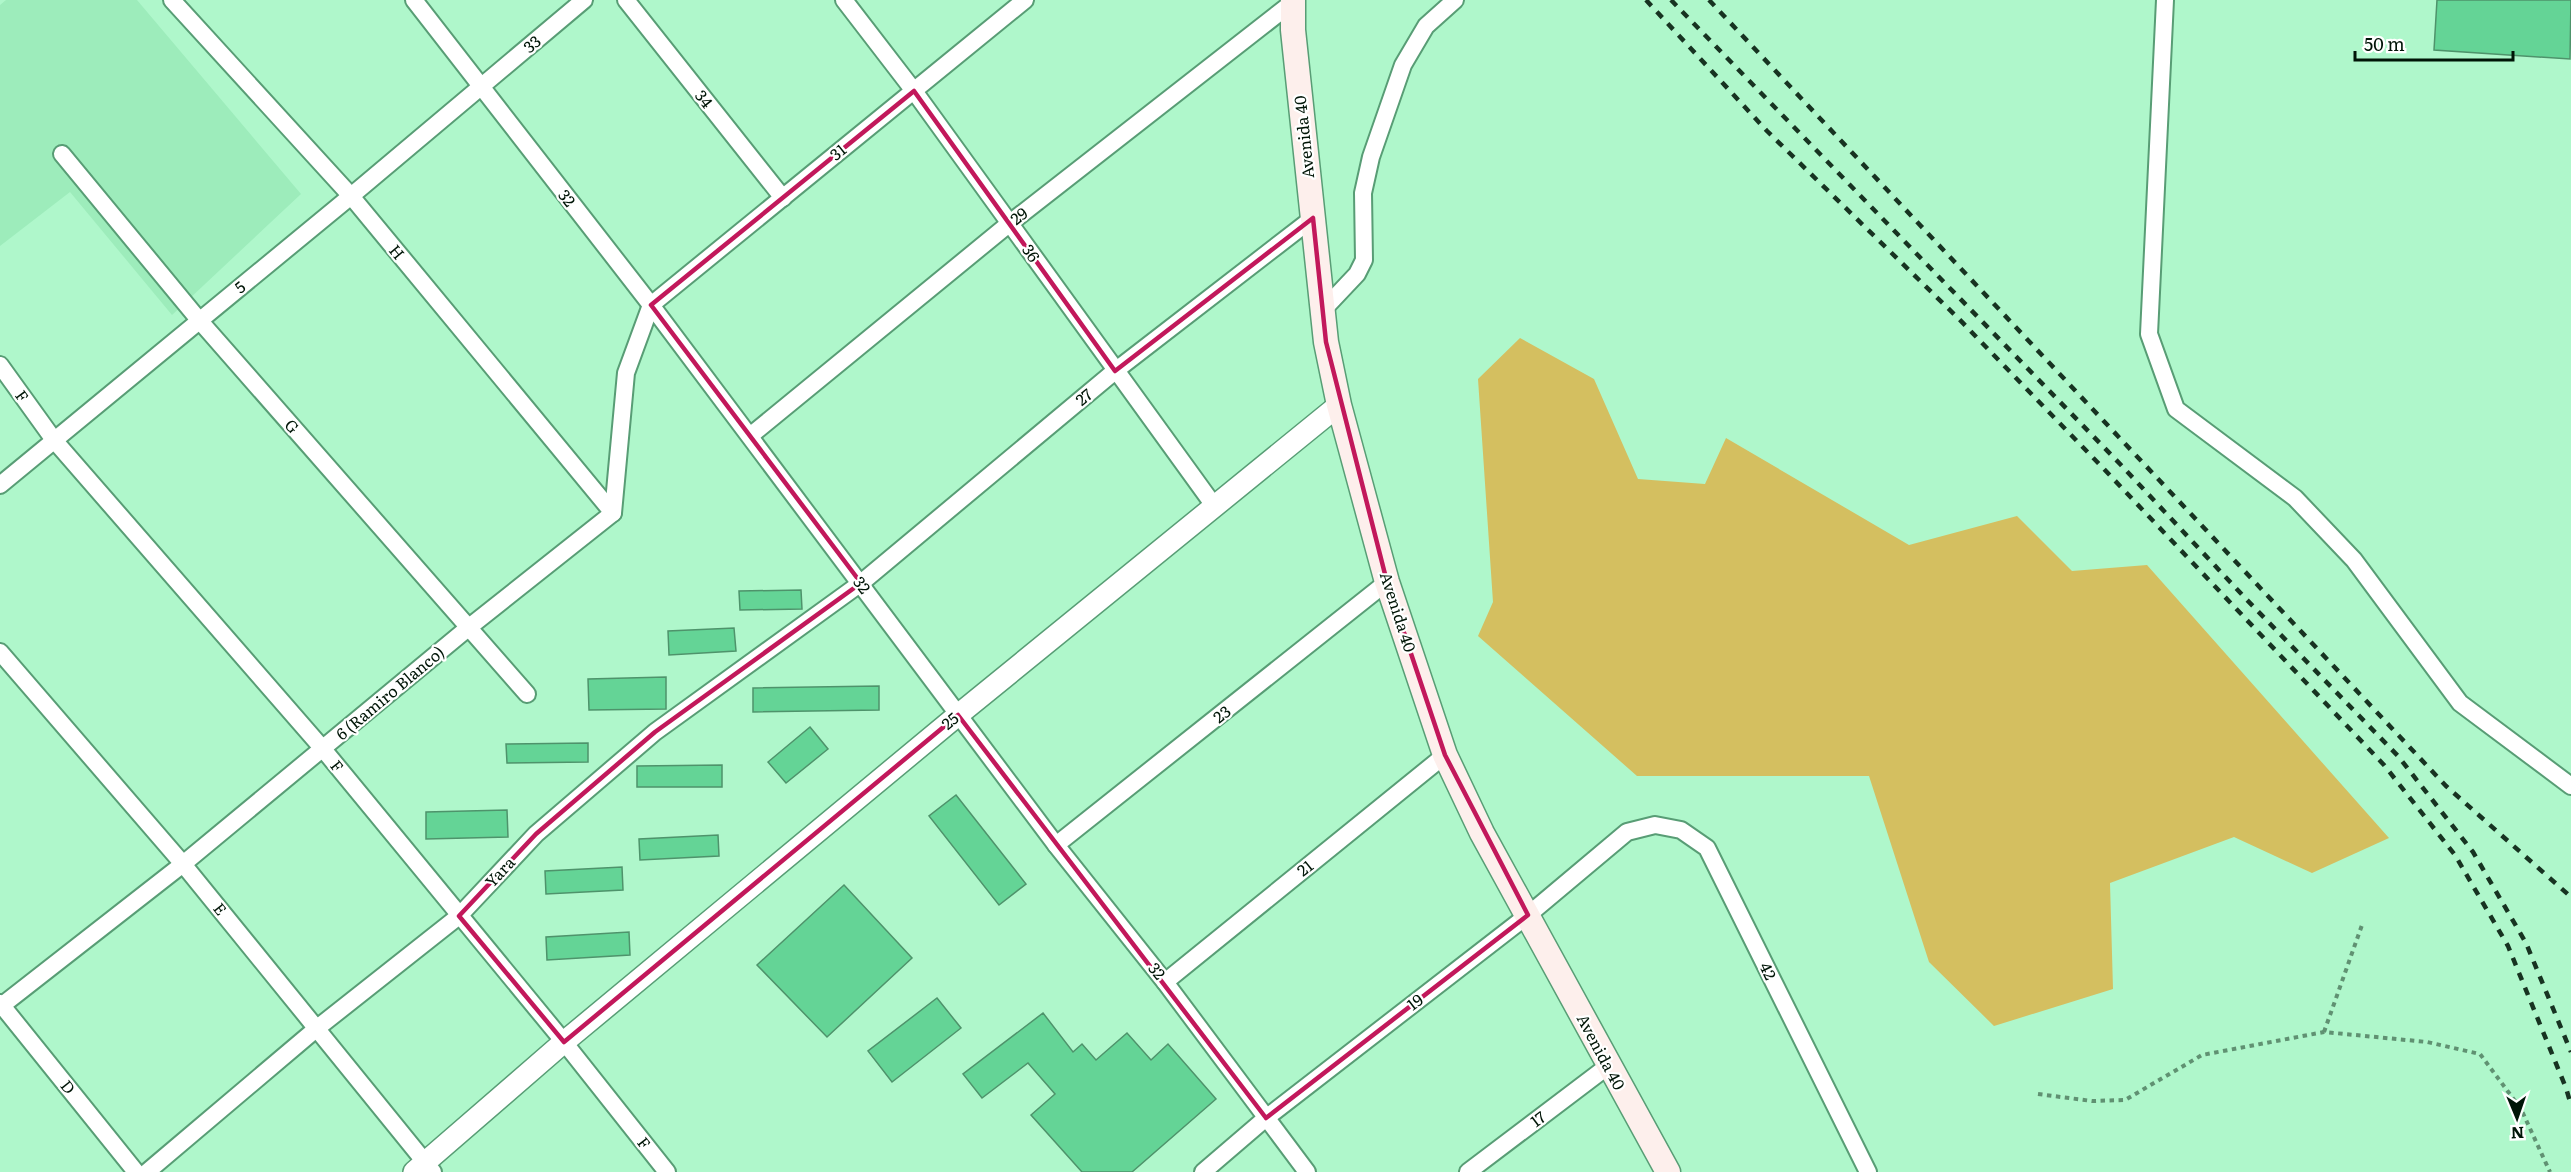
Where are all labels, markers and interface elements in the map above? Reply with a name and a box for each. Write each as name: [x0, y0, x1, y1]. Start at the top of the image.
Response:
scale bar: [2355, 24, 2512, 62]
street label: 33: [517, 29, 546, 58]
text: 50 m: [2364, 30, 2405, 57]
street label: 34: [690, 84, 720, 113]
street label: Avenida 40: [1287, 95, 1319, 180]
street label: 31: [824, 137, 851, 165]
street label: 32: [553, 184, 582, 211]
street label: 29: [1005, 201, 1032, 230]
street label: H: [384, 238, 411, 264]
street label: 36: [1017, 238, 1047, 267]
street label: 5: [229, 274, 250, 298]
street label: 27: [1069, 382, 1097, 411]
street label: F: [10, 384, 36, 407]
street label: G: [280, 413, 306, 438]
street label: Avenida 40: [1375, 568, 1423, 655]
street label: 32: [848, 571, 877, 598]
street label: 6 (Ramiro Blanco): [330, 640, 449, 745]
street label: 23: [1207, 699, 1235, 728]
street label: 25: [935, 706, 963, 735]
street label: F: [325, 754, 350, 777]
street label: Yara: [479, 850, 520, 892]
street label: 21: [1291, 853, 1318, 881]
street label: E: [208, 897, 233, 920]
street label: 32: [1143, 956, 1172, 984]
street label: 42: [1754, 958, 1783, 983]
street label: 19: [1401, 987, 1428, 1015]
street label: Avenida 40: [1572, 1009, 1632, 1094]
street label: D: [56, 1074, 82, 1099]
north arrow: [2487, 1088, 2547, 1148]
street label: 17: [1525, 1104, 1550, 1132]
text: N: [2510, 1122, 2525, 1146]
street label: F: [632, 1131, 657, 1154]

